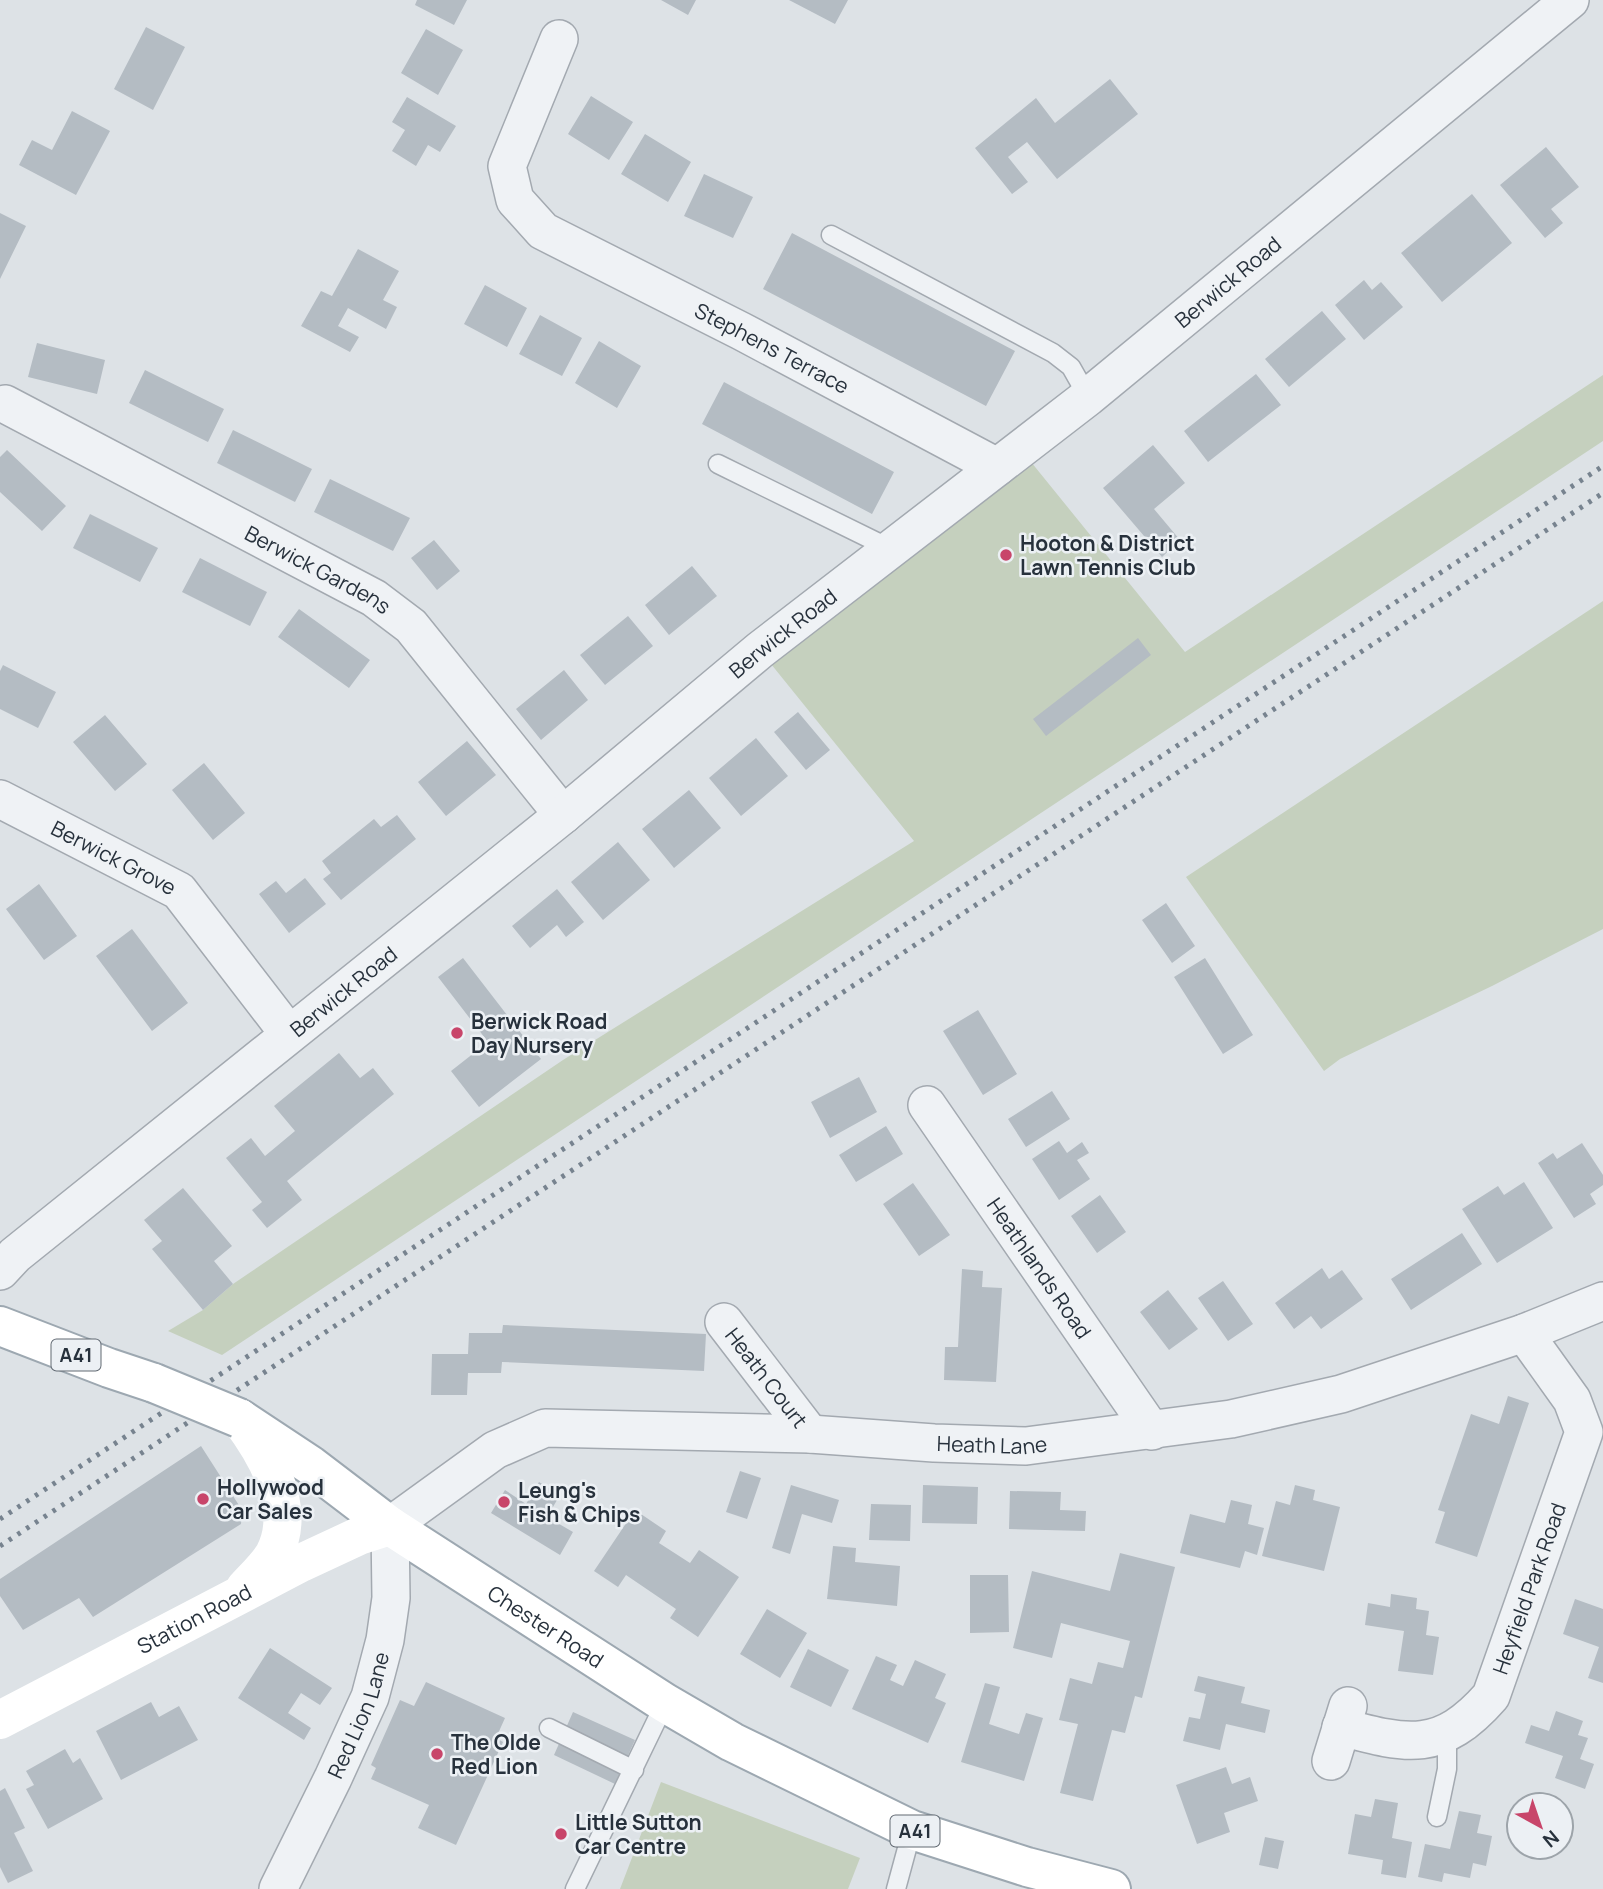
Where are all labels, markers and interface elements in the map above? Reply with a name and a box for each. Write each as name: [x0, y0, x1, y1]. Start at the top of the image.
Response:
street label: Berwick Road: [1169, 230, 1287, 334]
street label: Stephens Terrace: [690, 296, 854, 400]
street label: Berwick Gardens: [240, 519, 397, 620]
place label: Hooton & District Lawn Tennis Club: [1020, 529, 1196, 581]
marker: Hooton & District Lawn Tennis Club: [998, 547, 1014, 563]
street label: Berwick Road: [723, 582, 842, 684]
street label: Berwick Grove: [47, 814, 181, 901]
street label: Berwick Road: [284, 940, 403, 1043]
place label: Berwick Road Day Nursery: [471, 1007, 608, 1059]
marker: Berwick Road Day Nursery: [449, 1025, 465, 1041]
street label: Heathlands Road: [981, 1192, 1098, 1344]
street label: Heath Court: [719, 1322, 814, 1433]
road number: A41: [52, 1340, 100, 1371]
street label: Heath Lane: [936, 1429, 1049, 1460]
place label: Hollywood Car Sales: [217, 1473, 324, 1525]
place label: Leung's Fish & Chips: [518, 1476, 640, 1528]
marker: Hollywood Car Sales: [195, 1491, 211, 1507]
marker: Leung's Fish & Chips: [496, 1494, 512, 1510]
street label: Heyfield Park Road: [1486, 1499, 1572, 1678]
street label: Station Road: [132, 1577, 256, 1660]
street label: Chester Road: [482, 1579, 609, 1674]
street label: Red Lion Lane: [321, 1649, 395, 1783]
place label: The Olde Red Lion: [451, 1728, 541, 1780]
marker: The Olde Red Lion: [429, 1746, 445, 1762]
north arrow: [1505, 1791, 1575, 1861]
place label: Little Sutton Car Centre: [575, 1808, 702, 1860]
road number: A41: [890, 1815, 940, 1846]
text: N: [1537, 1825, 1565, 1853]
marker: Little Sutton Car Centre: [553, 1826, 569, 1842]

